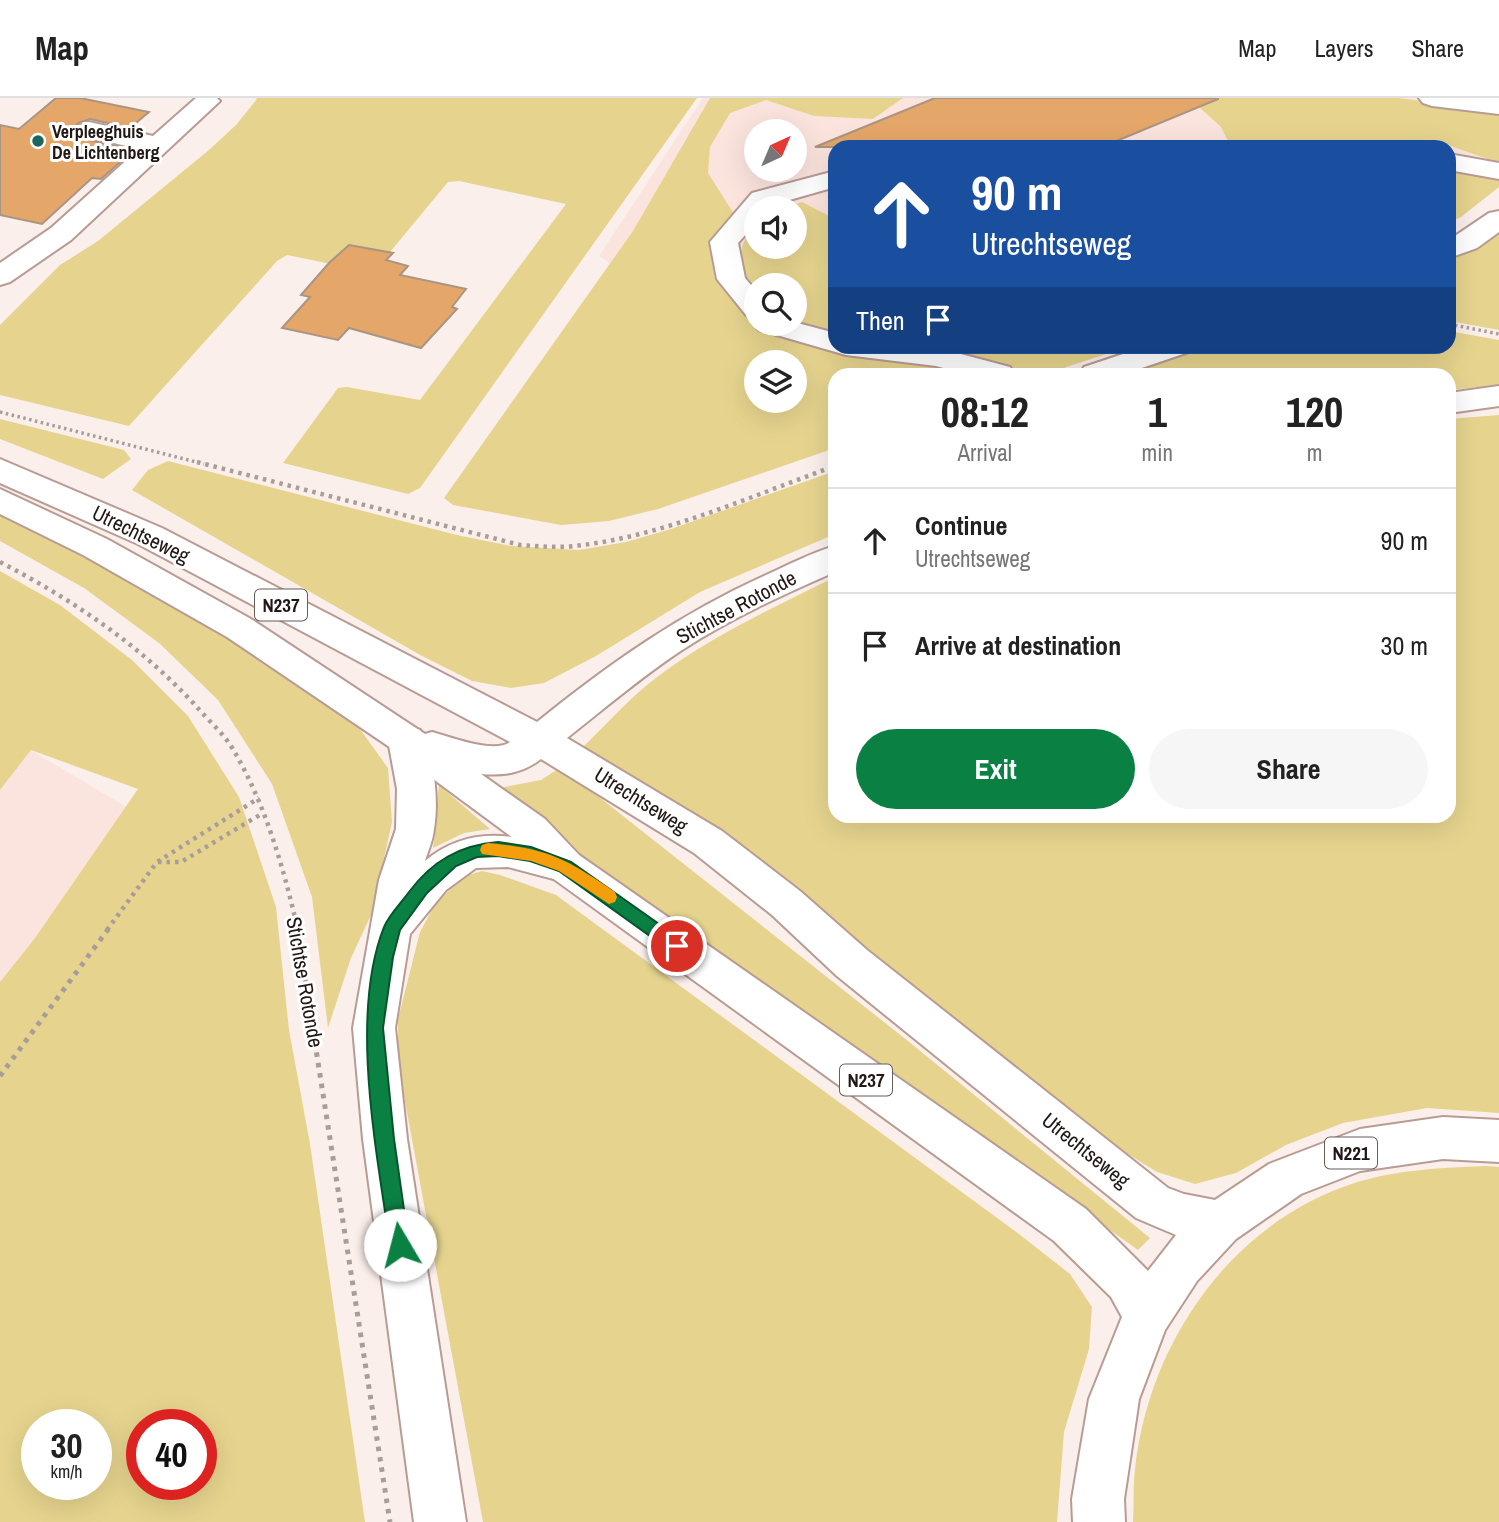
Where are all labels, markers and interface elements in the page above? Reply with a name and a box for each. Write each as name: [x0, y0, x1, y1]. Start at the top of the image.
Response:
text: Map: [35, 26, 89, 70]
text: Map: [1238, 32, 1276, 64]
text: Layers: [1314, 32, 1373, 64]
text: Share: [1411, 32, 1464, 64]
place label: Verpleeghuis De Lichtenberg: [52, 119, 159, 165]
north arrow: [744, 119, 807, 182]
map controls: [744, 119, 807, 413]
marker: Verpleeghuis De Lichtenberg: [30, 133, 46, 149]
text: 90 m: [971, 159, 1063, 225]
icon: ahead: [856, 168, 947, 259]
button: sound: [744, 196, 807, 259]
text: Utrechtseweg: [971, 222, 1131, 265]
button: search: [744, 273, 807, 336]
icon: arrive: [919, 301, 957, 339]
text: Then: [856, 303, 905, 338]
button: layers: [744, 350, 807, 413]
text: 08:12: [941, 384, 1029, 440]
text: 1: [1148, 384, 1167, 440]
text: 120: [1286, 384, 1343, 440]
text: Arrival: [958, 437, 1012, 468]
text: min: [1142, 437, 1173, 468]
text: m: [1307, 437, 1322, 468]
street label: Utrechtseweg: [87, 498, 195, 570]
text: Continue: [915, 508, 1007, 543]
icon: ahead: [856, 522, 894, 560]
text: 90 m: [1381, 523, 1428, 558]
text: Utrechtseweg: [915, 543, 1030, 574]
street label: Stichtse Rotonde: [671, 563, 801, 651]
road number: N237: [255, 590, 307, 620]
icon: arrive: [856, 627, 894, 665]
text: Arrive at destination: [915, 628, 1121, 663]
text: 30 m: [1381, 628, 1428, 663]
button: Exit: [856, 729, 1135, 809]
button: Share: [1149, 729, 1428, 809]
street label: Utrechtseweg: [589, 760, 694, 840]
street label: Stichtse Rotonde: [279, 914, 331, 1050]
pin: [647, 916, 707, 976]
icon: arrive: [658, 927, 696, 965]
road number: N237: [840, 1064, 892, 1096]
street label: Utrechtseweg: [1036, 1106, 1136, 1195]
road number: N221: [1325, 1138, 1377, 1168]
position arrow: [363, 1208, 437, 1282]
speed limit sign: 40: [126, 1409, 217, 1500]
text: 30: [51, 1422, 82, 1469]
text: km/h: [51, 1459, 83, 1484]

